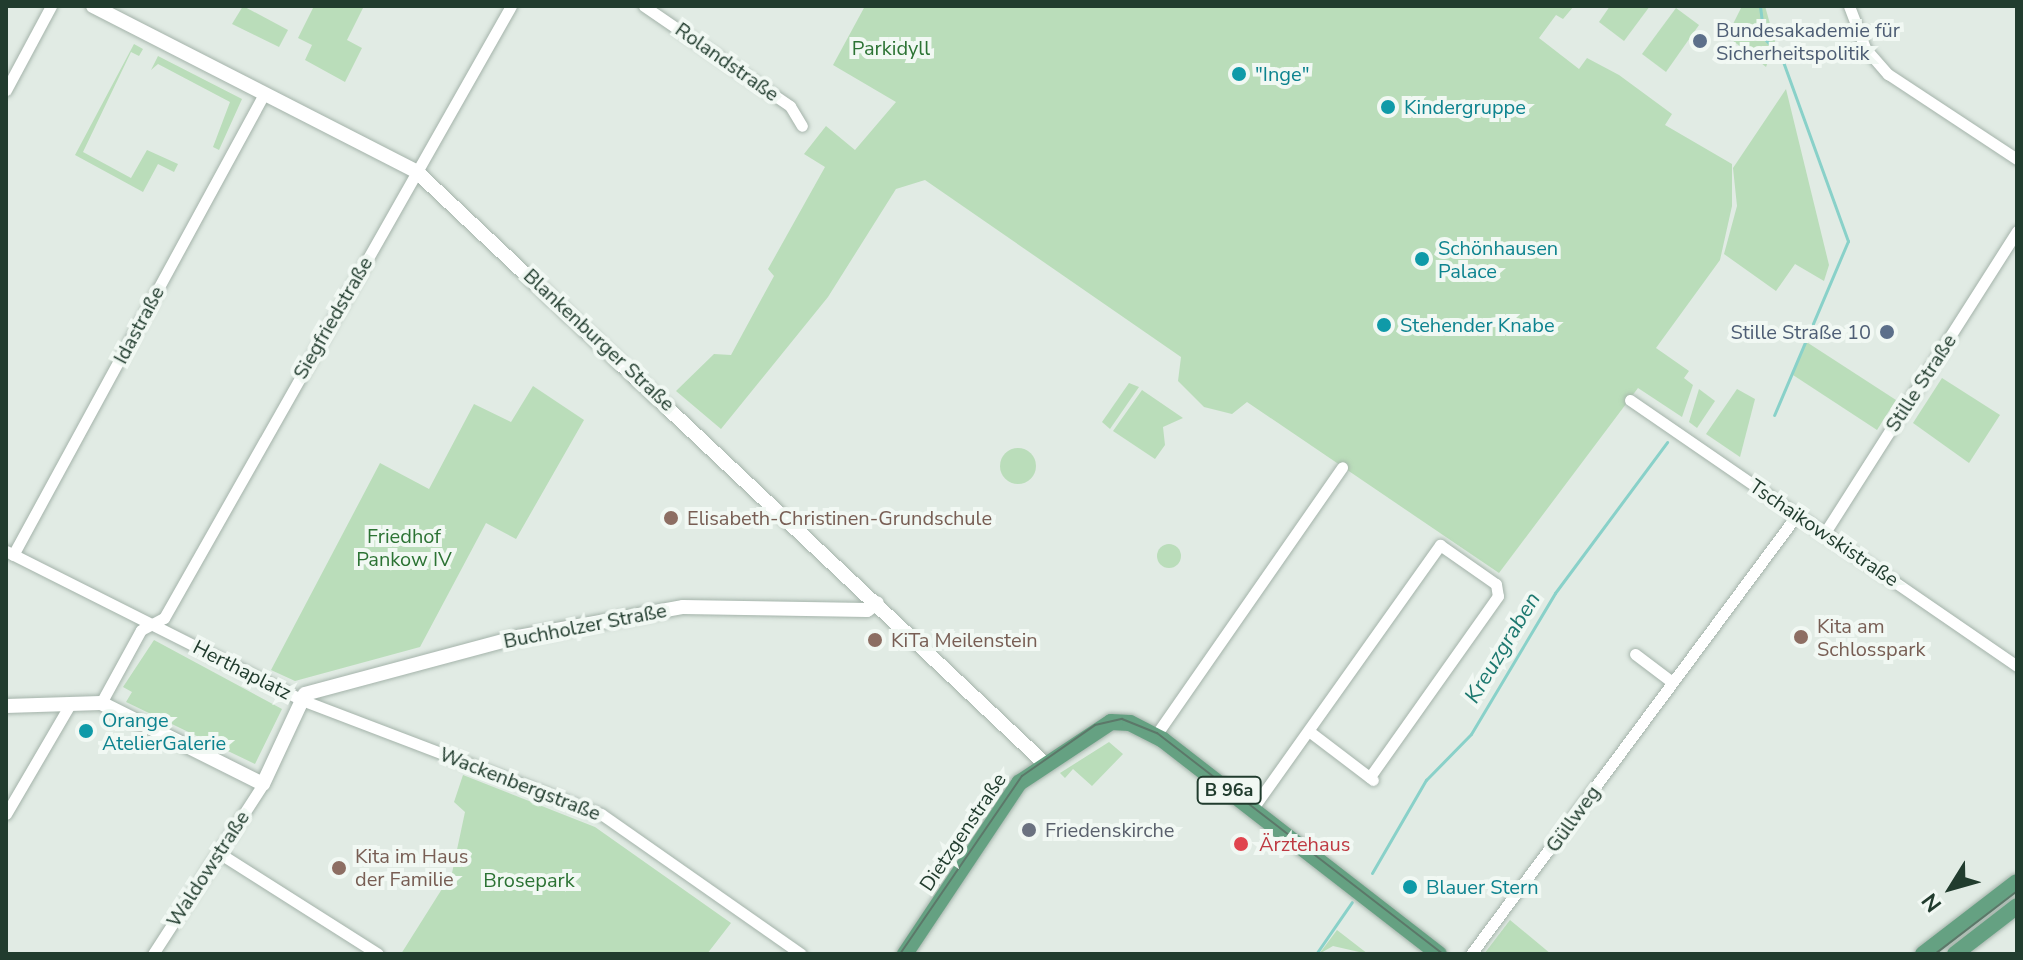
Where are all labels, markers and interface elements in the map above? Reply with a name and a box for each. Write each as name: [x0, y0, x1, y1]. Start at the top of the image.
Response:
street label: Rolandstraße: [671, 17, 783, 107]
place label: Bundesakademie für Sicherheitspolitik: [1716, 18, 1900, 65]
marker: Bundesakademie für Sicherheitspolitik: [1691, 32, 1709, 50]
park label: Parkidyll: [852, 36, 930, 60]
place label: "Inge": [1255, 62, 1309, 86]
marker: "Inge": [1230, 65, 1248, 83]
place label: Kindergruppe: [1404, 95, 1526, 119]
marker: Kindergruppe: [1379, 98, 1397, 116]
place label: Schönhausen Palace: [1438, 236, 1558, 283]
marker: Schönhausen Palace: [1413, 250, 1431, 268]
street label: Siegfriedstraße: [288, 253, 378, 383]
street label: Blankenburger Straße: [519, 264, 679, 416]
street label: Idastraße: [109, 282, 169, 368]
place label: Stehender Knabe: [1400, 313, 1555, 337]
marker: Stehender Knabe: [1375, 316, 1393, 334]
place label: Stille Straße 10: [1731, 320, 1871, 344]
marker: Stille Straße 10: [1878, 323, 1896, 341]
street label: Stille Straße: [1881, 330, 1961, 436]
street label: Tschaikowskistraße: [1745, 474, 1903, 592]
place label: Elisabeth-Christinen-Grundschule: [687, 506, 992, 530]
marker: Elisabeth-Christinen-Grundschule: [662, 509, 680, 527]
park label: Friedhof Pankow IV: [356, 524, 452, 571]
water label: Kreuzgraben: [1460, 588, 1546, 708]
street label: Buchholzer Straße: [501, 598, 669, 654]
place label: Kita am Schlosspark: [1817, 614, 1926, 661]
place label: KiTa Meilenstein: [891, 628, 1038, 652]
marker: Kita am Schlosspark: [1792, 628, 1810, 646]
marker: KiTa Meilenstein: [866, 631, 884, 649]
street label: Herthaplatz: [189, 635, 295, 705]
place label: Orange AtelierGalerie: [102, 708, 226, 755]
marker: Orange AtelierGalerie: [77, 722, 95, 740]
street label: Wackenbergstraße: [436, 742, 604, 826]
street label: Dietzgenstraße: [915, 768, 1011, 896]
road number: B 96a: [1195, 776, 1263, 804]
street label: Güllweg: [1541, 781, 1605, 857]
street label: Waldowstraße: [162, 806, 254, 932]
place label: Friedenskirche: [1045, 818, 1174, 842]
marker: Friedenskirche: [1020, 821, 1038, 839]
place label: Ärztehaus: [1259, 832, 1350, 856]
marker: Ärztehaus: [1230, 833, 1252, 855]
place label: Kita im Haus der Familie: [355, 844, 468, 891]
north arrow: [1911, 848, 1991, 928]
marker: Kita im Haus der Familie: [330, 859, 348, 877]
park label: Brosepark: [483, 868, 575, 892]
place label: Blauer Stern: [1426, 875, 1539, 899]
marker: Blauer Stern: [1401, 878, 1419, 896]
text: N: [1915, 887, 1949, 918]

